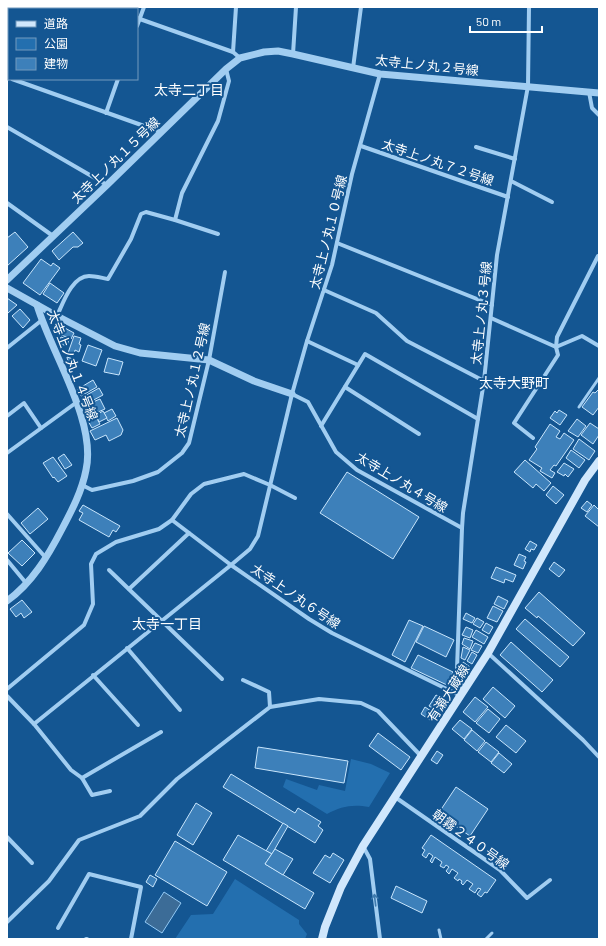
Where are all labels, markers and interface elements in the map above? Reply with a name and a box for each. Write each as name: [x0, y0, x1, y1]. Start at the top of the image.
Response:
legend: [8, 8, 138, 80]
scale bar: [470, 8, 542, 34]
text: 50 m: [476, 14, 501, 28]
text: 道路: [44, 16, 68, 30]
text: 公園: [44, 36, 68, 50]
street label: 太寺上ノ丸２号線: [374, 52, 480, 78]
text: 建物: [44, 56, 68, 70]
district label: 太寺二丁目: [154, 81, 224, 98]
street label: 太寺上ノ丸１５号線: [67, 114, 163, 206]
street label: 太寺上ノ丸７２号線: [380, 135, 496, 189]
street label: 太寺上ノ丸１０号線: [306, 173, 350, 291]
street label: 太寺上ノ丸３号線: [468, 260, 494, 366]
street label: 太寺上ノ丸１４号線: [45, 308, 101, 422]
street label: 太寺上ノ丸１２号線: [171, 321, 213, 439]
district label: 太寺大野町: [479, 374, 549, 391]
street label: 太寺上ノ丸４号線: [353, 448, 451, 516]
street label: 太寺上ノ丸６号線: [248, 560, 344, 632]
district label: 太寺一丁目: [132, 615, 202, 632]
street label: 有瀬大蔵線: [424, 661, 472, 725]
street label: 朝霧２４０号線: [429, 806, 513, 872]
one-way arrow: [371, 894, 379, 907]

